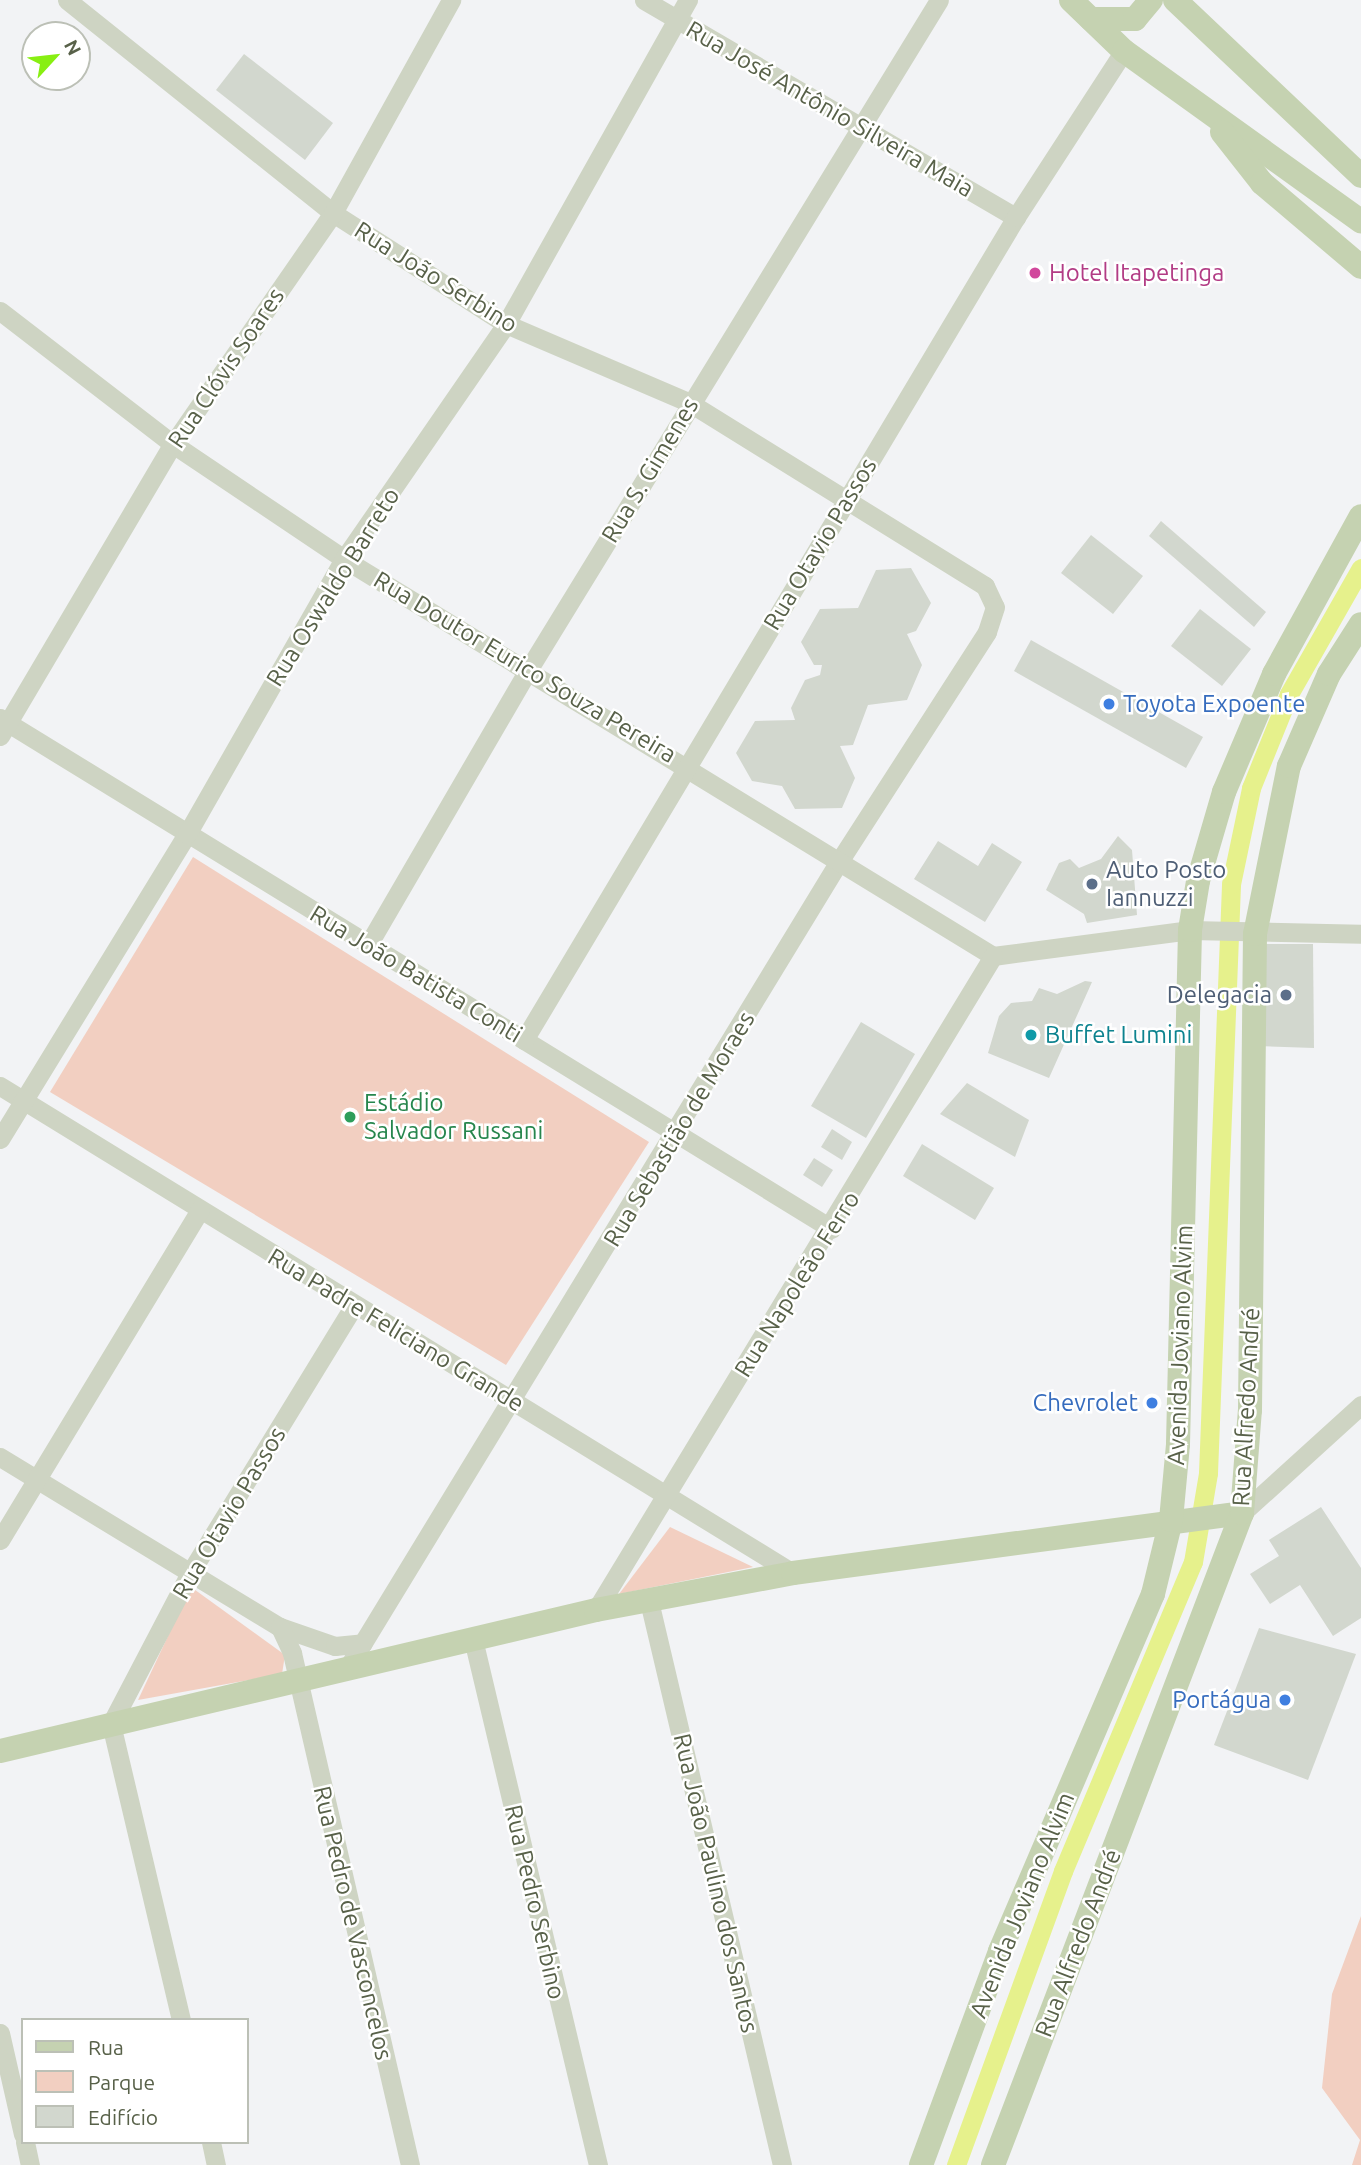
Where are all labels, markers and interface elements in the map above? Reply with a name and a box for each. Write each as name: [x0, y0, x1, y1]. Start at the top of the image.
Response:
street label: Rua José Antônio Silveira Maia: [681, 15, 979, 203]
north arrow: [21, 21, 91, 91]
text: N: [60, 36, 86, 59]
street label: Rua João Serbino: [349, 215, 523, 339]
place label: Hotel Itapetinga: [1049, 259, 1224, 287]
marker: Hotel Itapetinga: [1027, 265, 1043, 281]
street label: Rua Clóvis Soares: [162, 283, 290, 453]
street label: Rua S. Gimenes: [595, 392, 705, 548]
street label: Rua Otavio Passos: [757, 453, 883, 635]
street label: Rua Oswaldo Barreto: [260, 482, 406, 692]
street label: Rua Doutor Eurico Souza Pereira: [369, 565, 681, 769]
place label: Toyota Expoente: [1123, 690, 1305, 718]
marker: Toyota Expoente: [1101, 696, 1117, 712]
place label: Auto Posto Iannuzzi: [1106, 856, 1226, 912]
marker: Auto Posto Iannuzzi: [1084, 876, 1100, 892]
street label: Rua João Batista Conti: [305, 899, 527, 1049]
place label: Delegacia: [1167, 981, 1272, 1009]
marker: Delegacia: [1278, 987, 1294, 1003]
street label: Rua Sebastião de Moraes: [597, 1006, 761, 1252]
place label: Buffet Lumini: [1045, 1021, 1192, 1049]
marker: Buffet Lumini: [1023, 1027, 1039, 1043]
place label: Estádio Salvador Russani: [364, 1089, 543, 1145]
marker: Estádio Salvador Russani: [342, 1109, 358, 1125]
street label: Rua Napoleão Ferro: [728, 1186, 866, 1382]
street label: Avenida Joviano Alvim: [1161, 1224, 1199, 1466]
street label: Rua Padre Feliciano Grande: [263, 1242, 529, 1418]
street label: Rua Alfredo André: [1226, 1307, 1266, 1507]
place label: Chevrolet: [1033, 1389, 1138, 1417]
marker: Chevrolet: [1144, 1395, 1160, 1411]
street label: Rua Otavio Passos: [166, 1422, 292, 1604]
place label: Portágua: [1172, 1686, 1271, 1714]
marker: Portágua: [1277, 1692, 1293, 1708]
street label: Rua João Paulino dos Santos: [668, 1731, 764, 2035]
street label: Rua Pedro de Vasconcelos: [307, 1783, 399, 2063]
street label: Avenida Joviano Alvim: [964, 1788, 1080, 2022]
street label: Rua Pedro Serbino: [499, 1802, 571, 2002]
street label: Rua Alfredo André: [1029, 1845, 1127, 2041]
legend: [21, 2018, 248, 2144]
text: Rua: [88, 2035, 124, 2059]
text: Parque: [88, 2070, 155, 2094]
text: Edifício: [88, 2105, 158, 2129]

